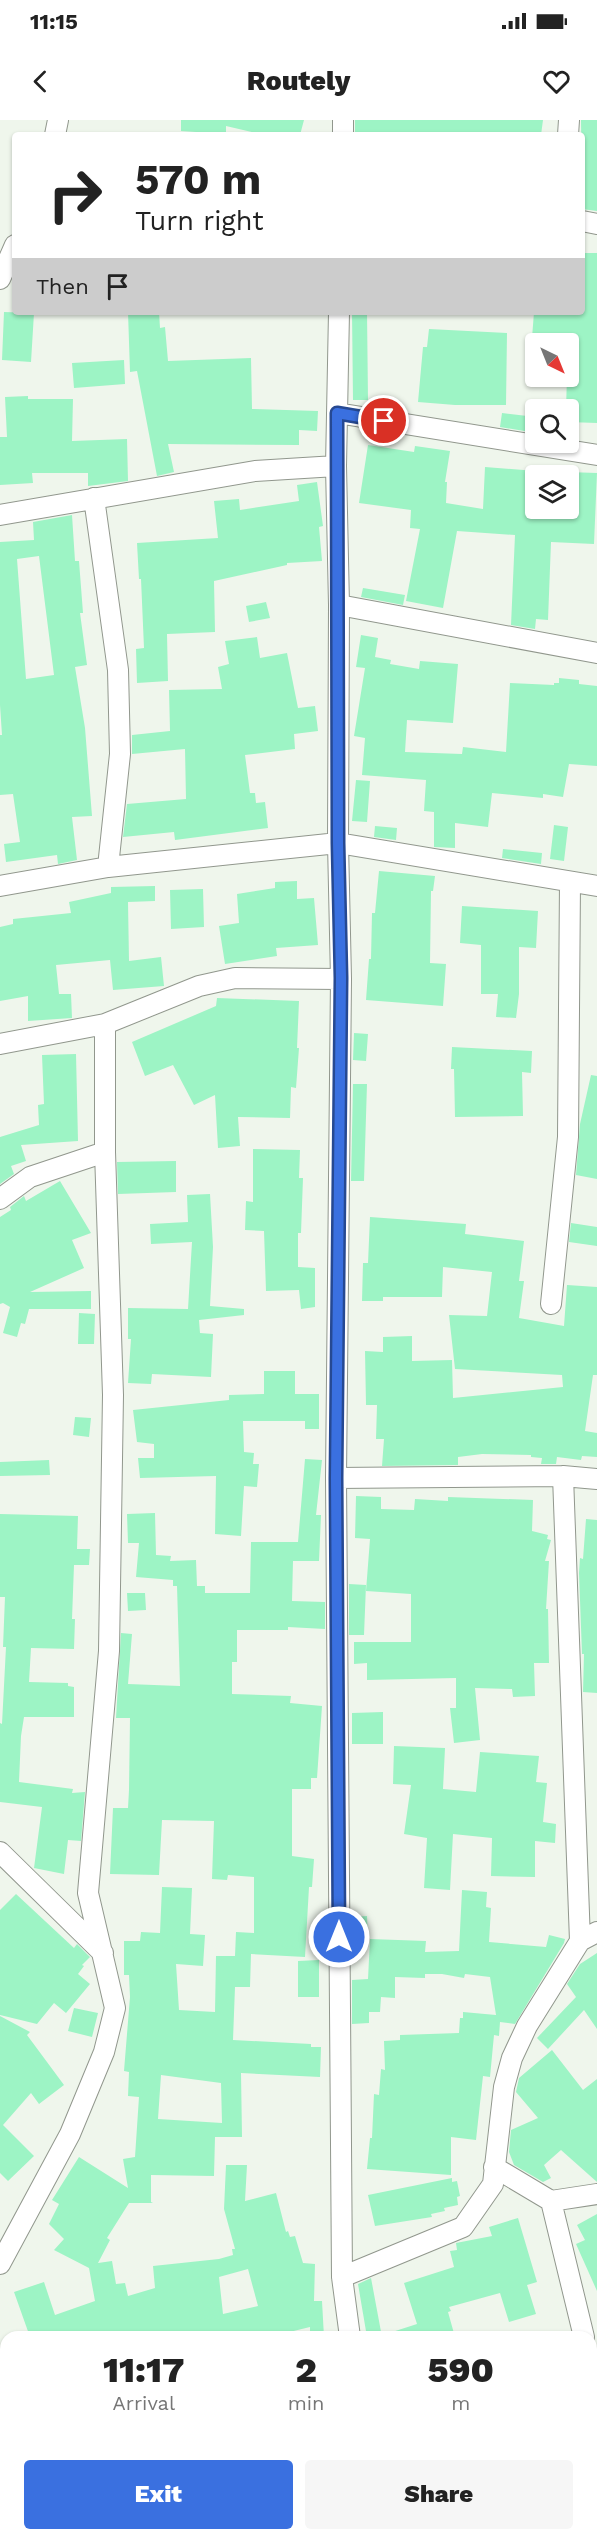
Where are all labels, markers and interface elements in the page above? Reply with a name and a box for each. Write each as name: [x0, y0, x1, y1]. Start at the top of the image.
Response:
text: 11:15: [30, 9, 78, 34]
icon: back: [24, 65, 57, 98]
text: Routely: [247, 65, 350, 97]
icon: heart: [540, 65, 573, 98]
text: 570 m: [135, 155, 261, 204]
icon: right: [36, 156, 114, 234]
text: Turn right: [135, 205, 264, 237]
icon: arrive: [101, 270, 134, 303]
text: Then: [36, 274, 89, 299]
north arrow: [525, 333, 579, 387]
map controls: [525, 333, 579, 519]
pin: [358, 395, 409, 446]
button: search: [525, 399, 579, 453]
icon: arrive: [367, 404, 400, 437]
button: layers: [525, 465, 579, 519]
position arrow: [307, 1905, 371, 1969]
text: 11:17: [103, 2349, 185, 2391]
text: 2: [295, 2349, 317, 2391]
text: 590: [427, 2349, 494, 2391]
text: Arrival: [113, 2391, 175, 2415]
text: min: [288, 2391, 324, 2415]
text: m: [451, 2391, 470, 2415]
button: Exit: [24, 2460, 293, 2529]
button: Share: [305, 2460, 573, 2529]

